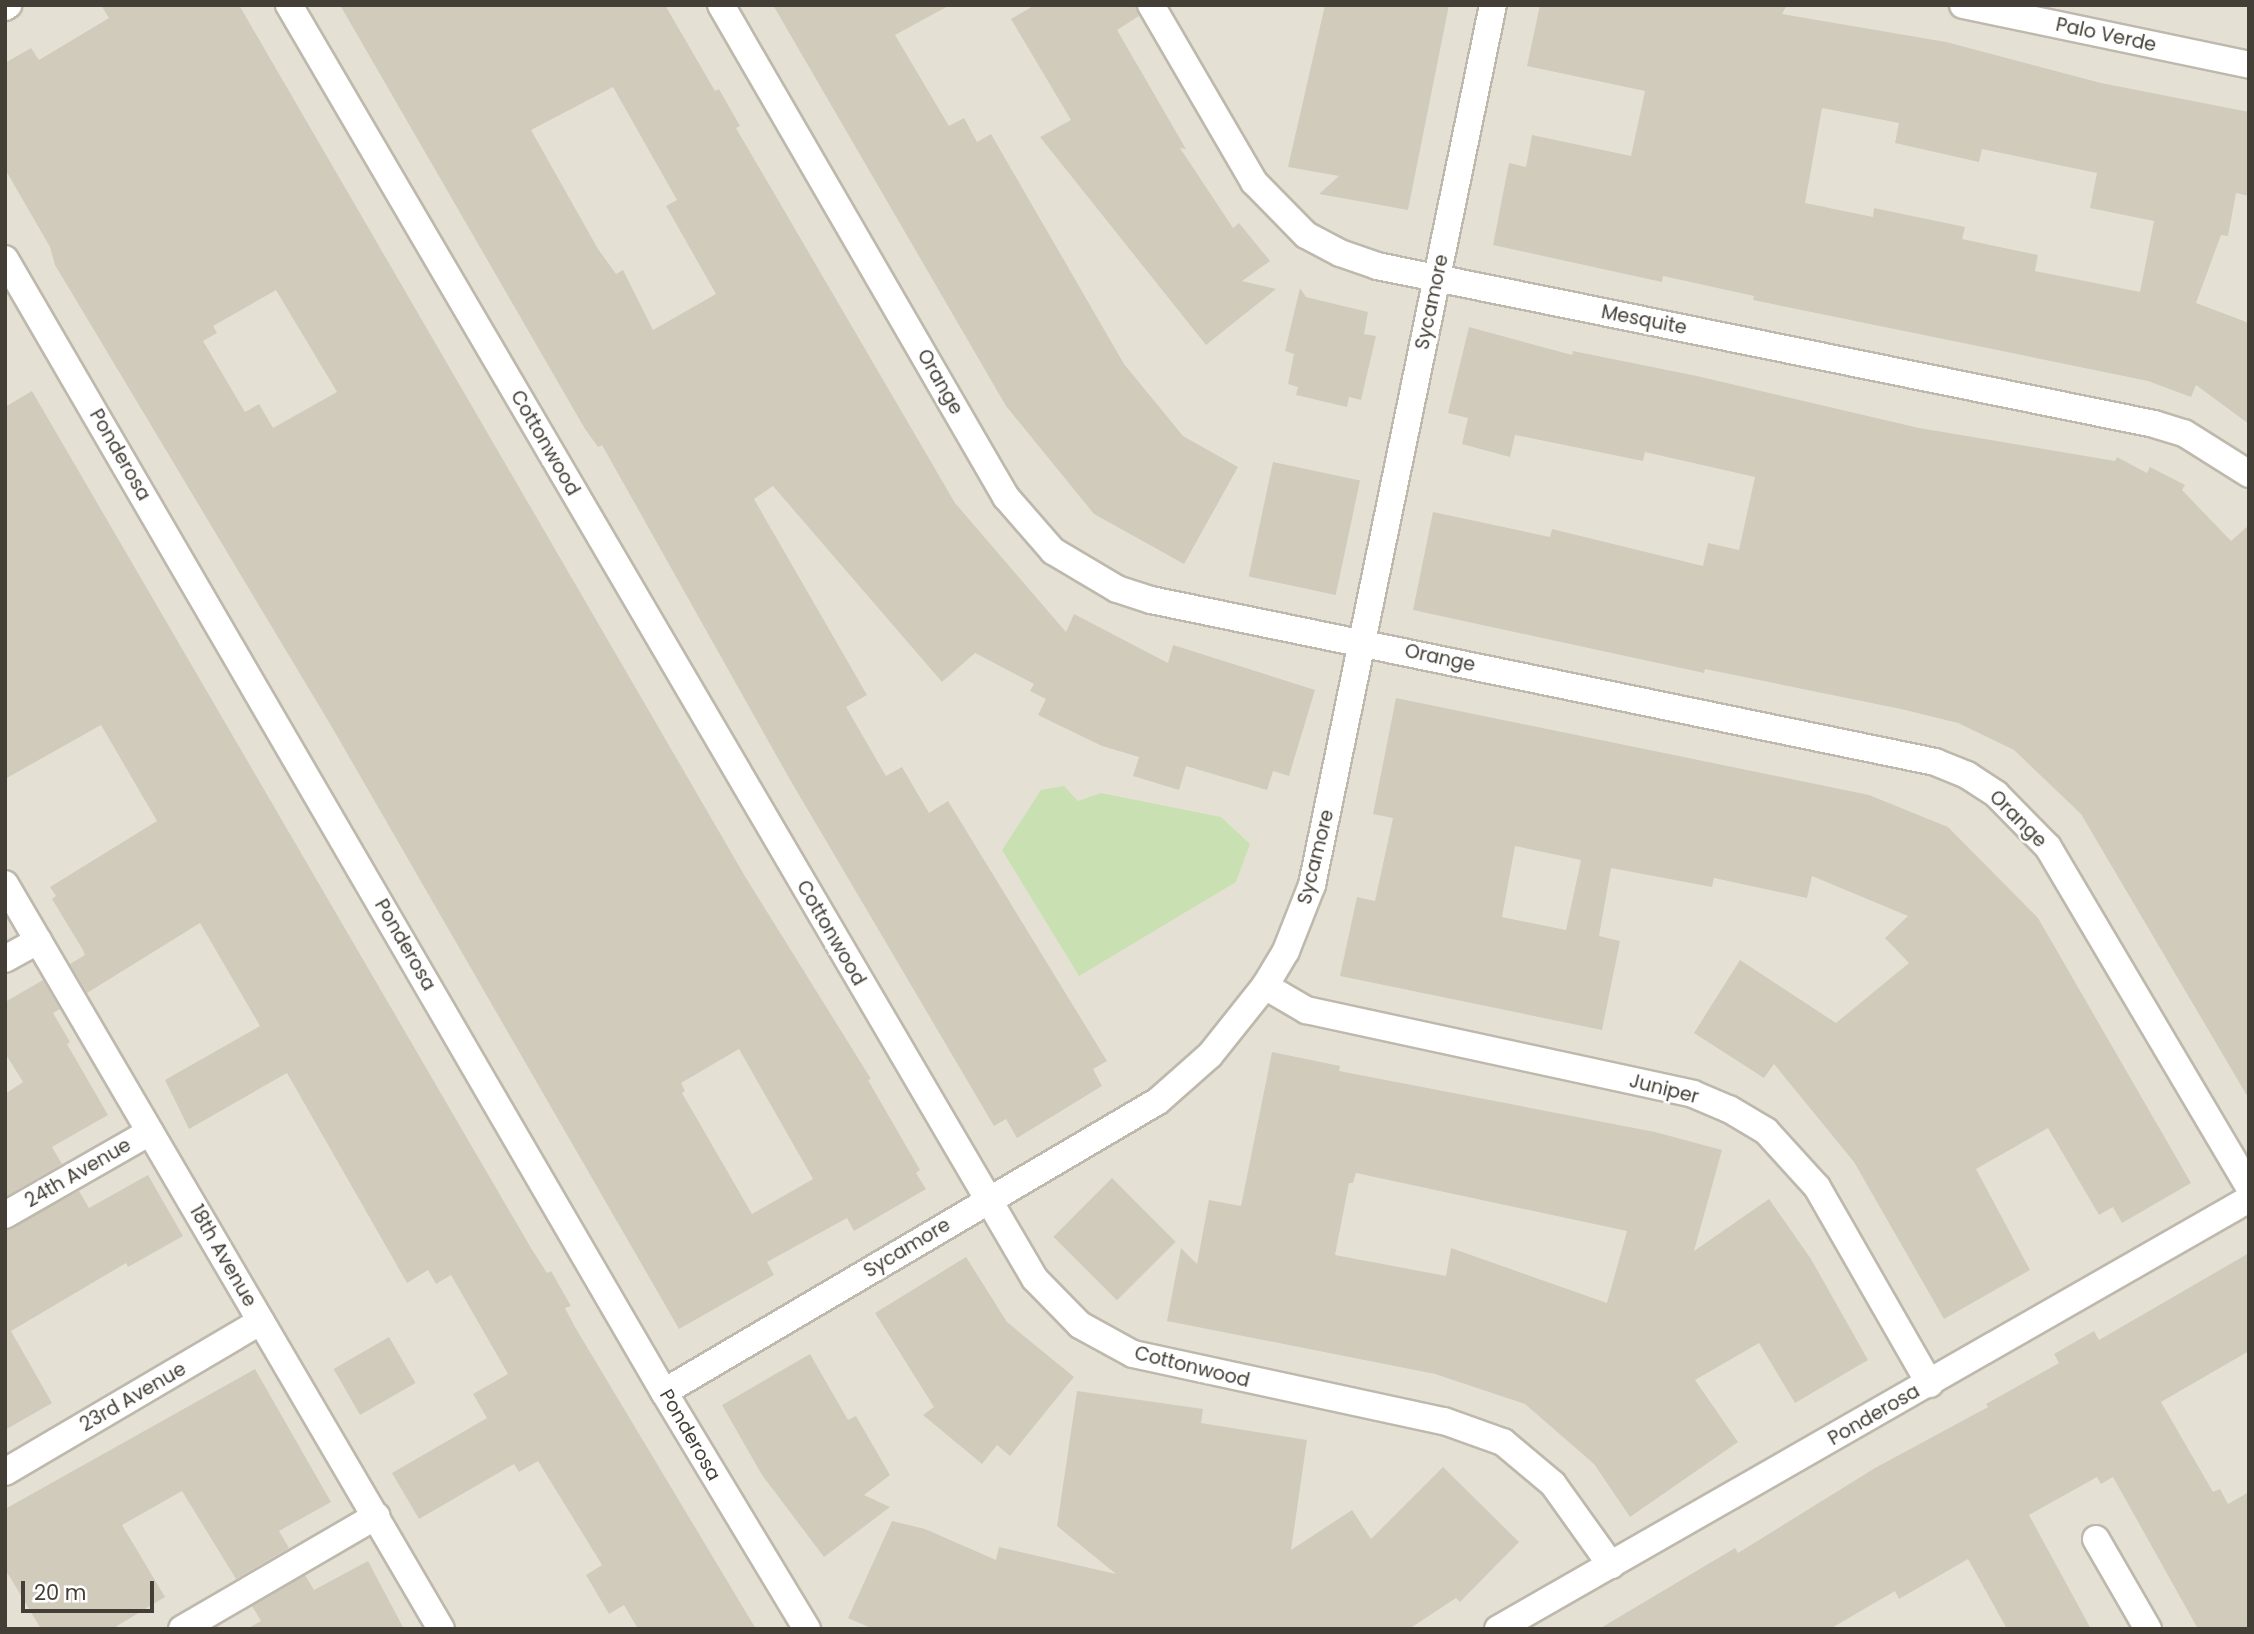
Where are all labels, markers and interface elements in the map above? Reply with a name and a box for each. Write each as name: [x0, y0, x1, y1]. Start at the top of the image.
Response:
street label: Palo Verde: [2054, 13, 2158, 57]
street label: Sycamore: [1411, 252, 1453, 352]
street label: Mesquite: [1599, 301, 1689, 339]
street label: Orange: [912, 345, 968, 419]
street label: Cottonwood: [506, 386, 584, 500]
street label: Ponderosa: [85, 405, 155, 505]
street label: Orange: [1403, 639, 1477, 677]
street label: Orange: [1985, 786, 2051, 852]
street label: Sycamore: [1293, 807, 1339, 907]
street label: Cottonwood: [792, 876, 870, 990]
street label: Ponderosa: [370, 895, 440, 995]
street label: Juniper: [1627, 1069, 1701, 1109]
street label: 24th Avenue: [21, 1134, 135, 1212]
street label: 18th Avenue: [185, 1201, 261, 1311]
street label: Sycamore: [860, 1213, 954, 1283]
street label: Cottonwood: [1132, 1342, 1252, 1392]
street label: 23rd Avenue: [76, 1358, 190, 1436]
street label: Ponderosa: [1824, 1380, 1924, 1450]
street label: Ponderosa: [655, 1385, 725, 1485]
scale bar: [24, 1568, 158, 1612]
text: 20 m: [34, 1578, 87, 1607]

